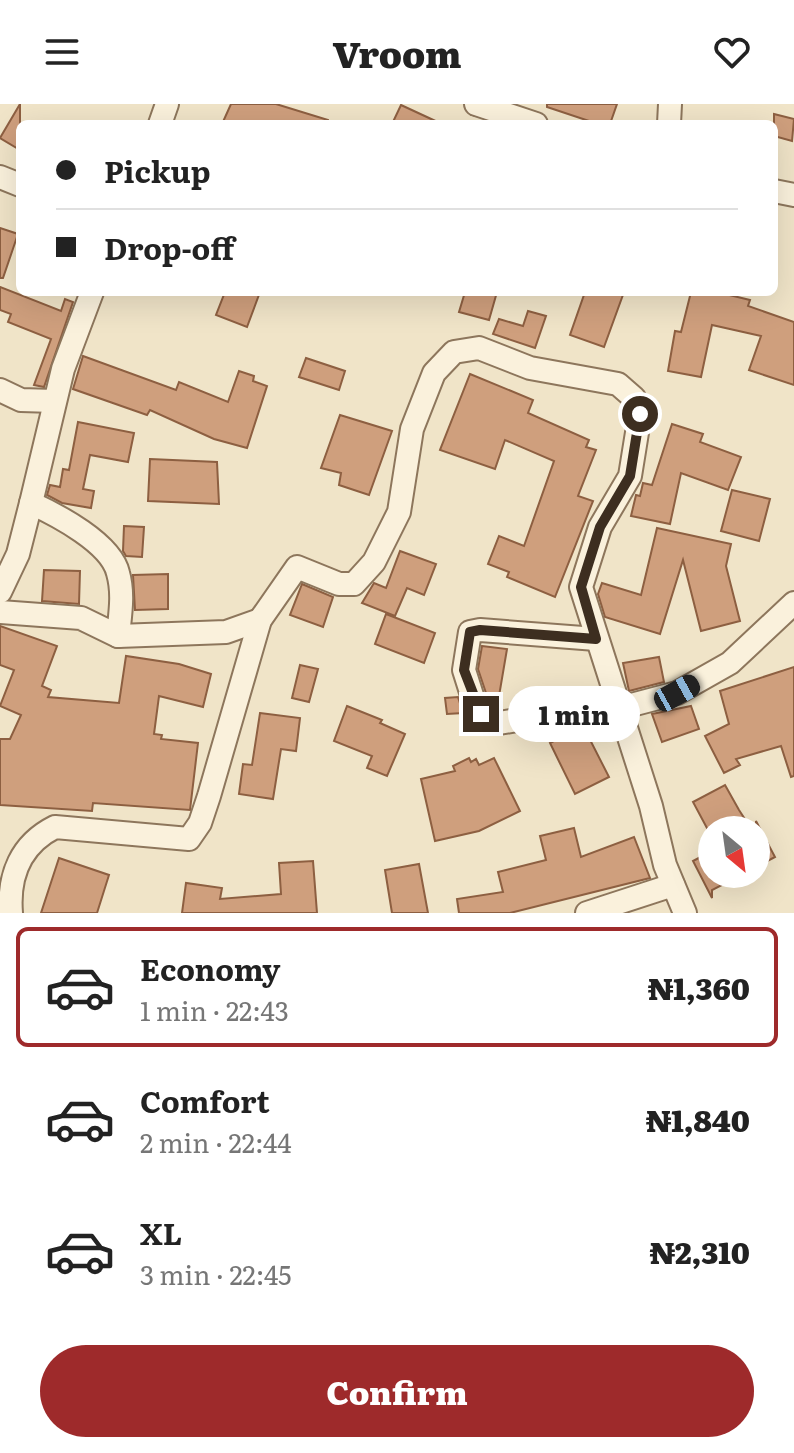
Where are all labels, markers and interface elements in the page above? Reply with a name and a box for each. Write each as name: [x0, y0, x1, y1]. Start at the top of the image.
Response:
text: Vroom: [333, 26, 461, 79]
icon: menu: [40, 30, 84, 74]
icon: heart: [710, 30, 754, 74]
text: Pickup: [104, 148, 211, 192]
text: Drop-off: [104, 225, 234, 269]
route start: [622, 396, 658, 432]
car: [650, 671, 704, 715]
callout: 1 min: [509, 686, 641, 742]
text: 1 min: [539, 694, 609, 733]
route end: [463, 696, 499, 732]
north arrow: [698, 816, 770, 888]
map controls: [698, 816, 770, 888]
text: Economy: [140, 946, 280, 990]
icon: car: [44, 951, 116, 1023]
text: ₦1,360: [648, 965, 750, 1009]
text: 1 min · 22:43: [140, 990, 289, 1029]
text: Comfort: [140, 1078, 270, 1122]
icon: car: [44, 1083, 116, 1155]
text: ₦1,840: [646, 1097, 750, 1141]
text: 2 min · 22:44: [140, 1122, 292, 1161]
text: XL: [140, 1210, 182, 1254]
icon: car: [44, 1215, 116, 1287]
text: ₦2,310: [650, 1229, 750, 1273]
text: 3 min · 22:45: [140, 1254, 291, 1293]
button: Confirm: [40, 1345, 754, 1437]

